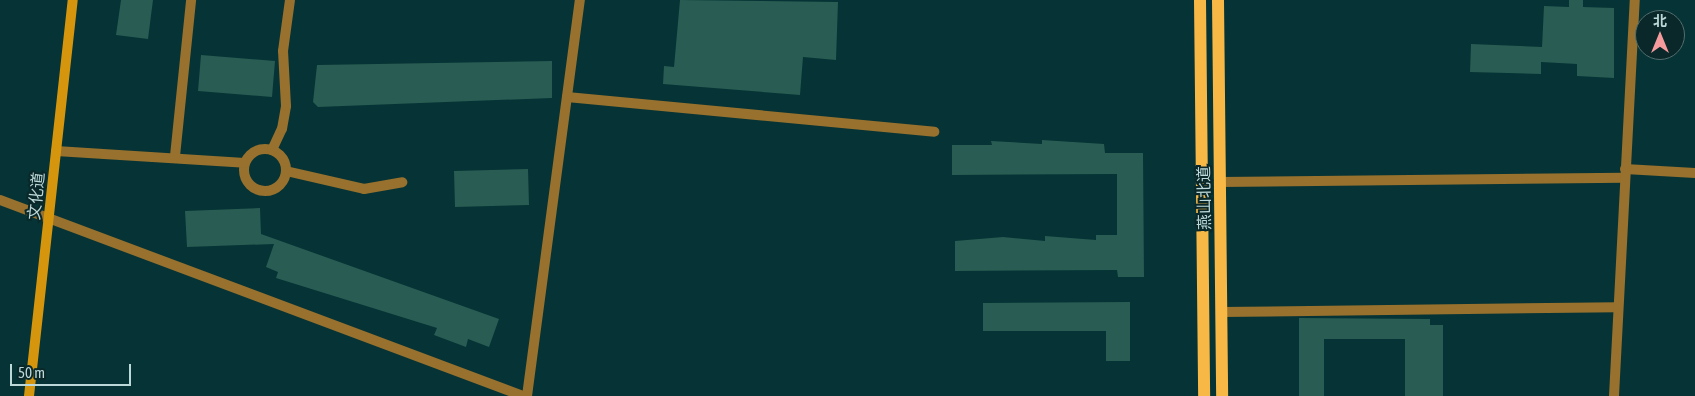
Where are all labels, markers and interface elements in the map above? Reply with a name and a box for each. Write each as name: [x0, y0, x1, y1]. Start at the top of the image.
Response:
north arrow: [1635, 10, 1685, 60]
text: 北: [1653, 13, 1667, 29]
street label: 燕山北道: [1194, 166, 1214, 230]
street label: 文化道: [24, 171, 48, 221]
scale bar: [12, 354, 134, 386]
text: 50 m: [18, 364, 45, 381]

